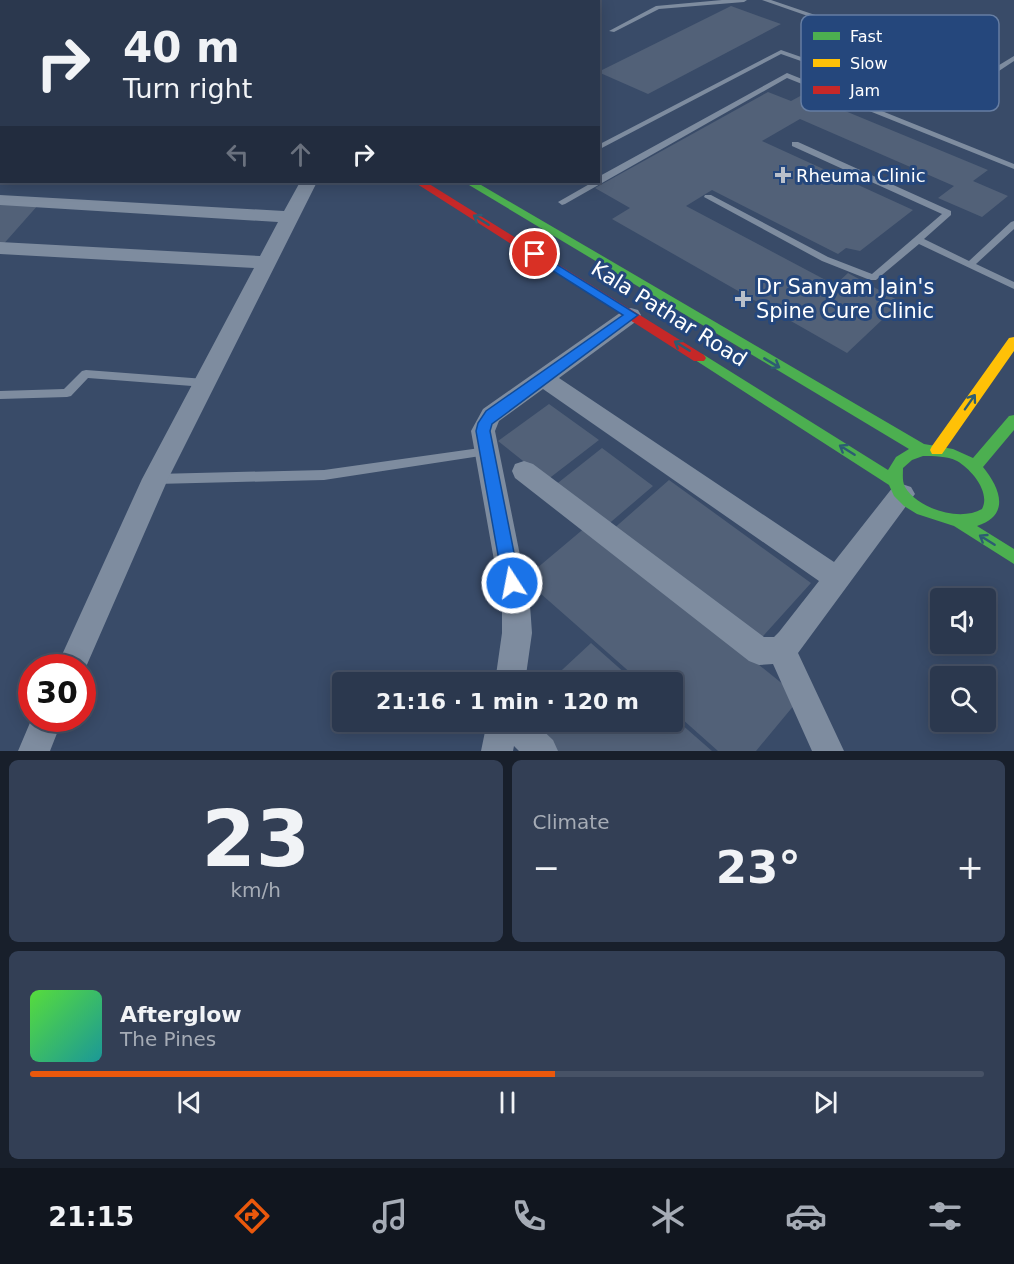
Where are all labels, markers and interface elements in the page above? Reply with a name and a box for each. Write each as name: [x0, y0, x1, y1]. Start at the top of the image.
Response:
legend: [801, 15, 999, 111]
text: 40 m: [123, 23, 240, 72]
icon: right: [24, 24, 102, 102]
text: Fast: [850, 27, 882, 46]
text: Slow: [850, 54, 887, 73]
text: Turn right: [123, 73, 252, 104]
text: Jam: [849, 81, 880, 100]
icon: left: [221, 138, 254, 171]
icon: ahead: [284, 138, 317, 171]
icon: right: [347, 138, 380, 171]
place label: Rheuma Clinic: [796, 165, 926, 186]
marker: Rheuma Clinic: [774, 166, 792, 184]
one-way arrow: [473, 214, 490, 226]
pin: [509, 228, 560, 279]
icon: arrive: [518, 237, 551, 270]
street label: Kala Pathar Road: [587, 256, 751, 372]
place label: Dr Sanyam Jain's Spine Cure Clinic: [756, 275, 934, 323]
marker: Dr Sanyam Jain's Spine Cure Clinic: [734, 290, 752, 308]
one-way arrow: [674, 340, 691, 352]
one-way arrow: [763, 357, 780, 369]
one-way arrow: [964, 394, 977, 410]
one-way arrow: [839, 444, 856, 456]
one-way arrow: [979, 534, 996, 546]
position arrow: [480, 551, 544, 615]
map controls: [930, 588, 996, 732]
button: sound: [930, 588, 996, 654]
speed limit sign: 30: [18, 654, 96, 732]
button: search: [930, 666, 996, 732]
text: 21:16 · 1 min · 120 m: [376, 689, 639, 714]
text: 23: [201, 794, 310, 884]
text: Climate: [533, 810, 609, 834]
text: 23°: [716, 841, 801, 894]
text: −: [533, 848, 560, 887]
text: +: [956, 848, 984, 887]
text: km/h: [231, 878, 281, 902]
text: Afterglow: [120, 1002, 242, 1027]
text: The Pines: [120, 1027, 216, 1051]
icon: previous: [173, 1086, 206, 1119]
icon: pause: [491, 1086, 524, 1119]
icon: next: [809, 1086, 842, 1119]
icon: directions: [231, 1195, 273, 1237]
icon: music: [369, 1195, 411, 1237]
icon: phone: [508, 1195, 550, 1237]
icon: climate: [647, 1195, 689, 1237]
icon: car: [785, 1195, 827, 1237]
icon: filters: [924, 1195, 966, 1237]
text: 21:15: [48, 1201, 134, 1232]

